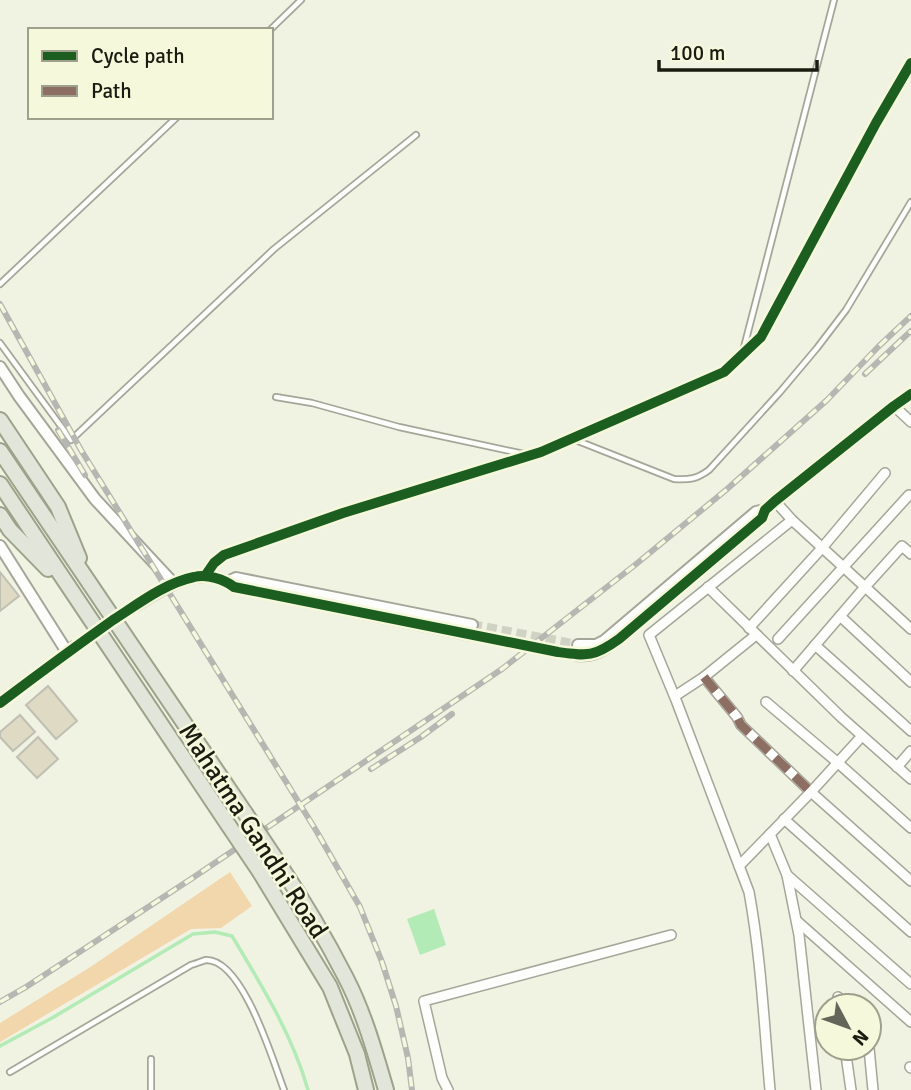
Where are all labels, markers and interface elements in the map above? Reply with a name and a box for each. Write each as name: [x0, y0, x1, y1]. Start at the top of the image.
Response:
legend: [28, 28, 273, 119]
scale bar: [659, 28, 816, 72]
text: 100 m: [670, 40, 725, 66]
text: Cycle path: [91, 43, 185, 69]
text: Path: [91, 78, 132, 104]
street label: Mahatma Gandhi Road: [171, 717, 335, 945]
north arrow: [813, 992, 883, 1062]
text: N: [847, 1025, 873, 1050]

